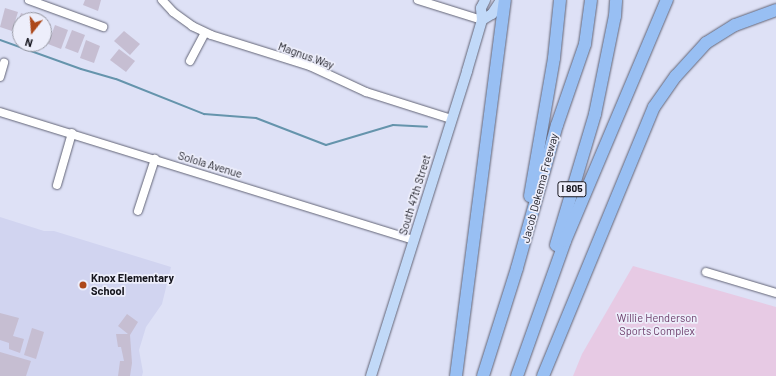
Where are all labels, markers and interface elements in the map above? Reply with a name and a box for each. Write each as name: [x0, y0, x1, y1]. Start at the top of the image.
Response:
north arrow: [12, 12, 52, 52]
text: N: [23, 36, 34, 50]
street label: Magnus Way: [276, 40, 336, 72]
street label: Jacob Dekema Freeway: [519, 132, 561, 244]
street label: Solola Avenue: [176, 149, 244, 181]
street label: South 47th Street: [396, 153, 434, 237]
road number: I 805: [557, 181, 587, 197]
place label: Knox Elementary School: [91, 272, 174, 298]
marker: Knox Elementary School: [78, 280, 88, 290]
park label: Willie Henderson Sports Complex: [617, 312, 697, 338]

